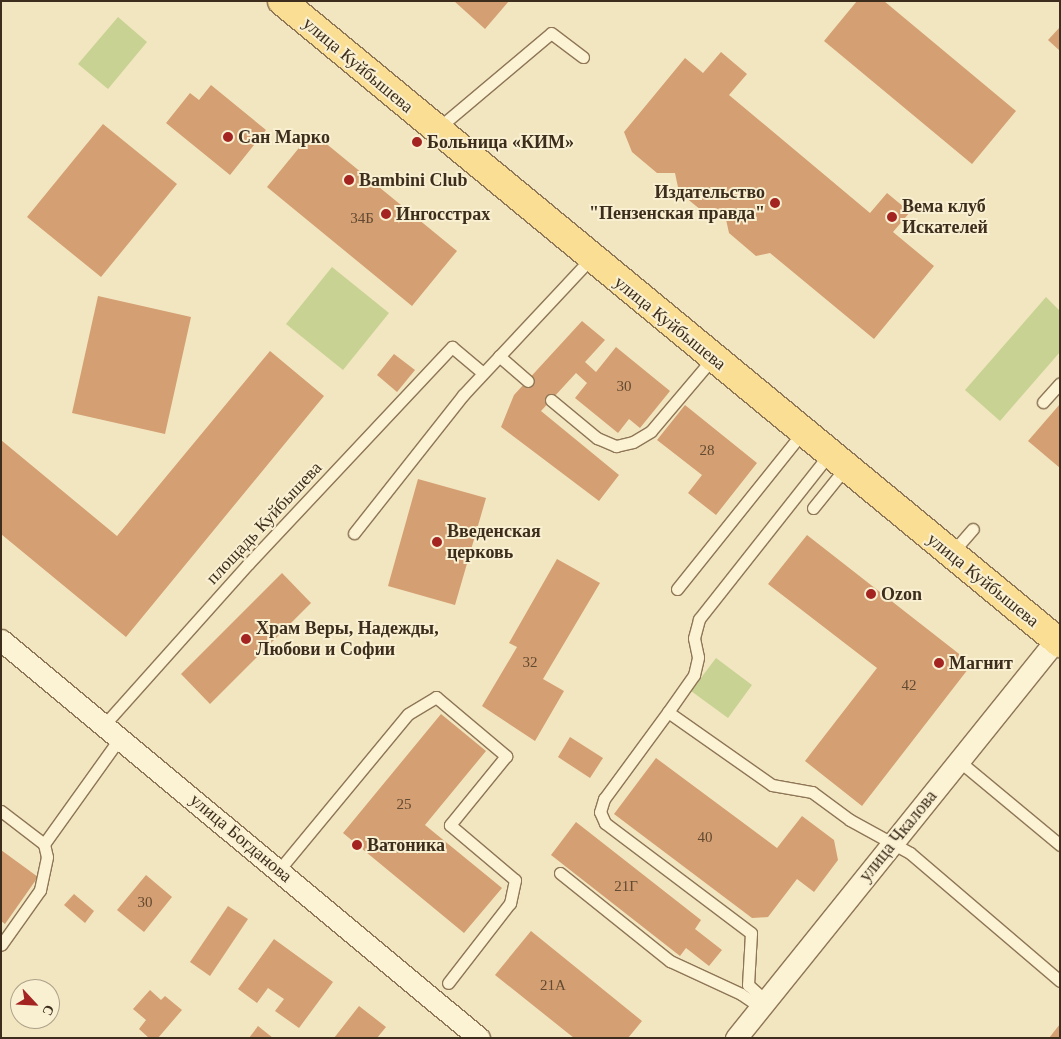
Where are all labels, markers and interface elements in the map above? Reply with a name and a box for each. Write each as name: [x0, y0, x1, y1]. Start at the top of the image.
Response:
street label: улица Куйбышева: [298, 13, 418, 117]
place label: Сан Марко: [238, 126, 330, 148]
marker: Сан Марко: [222, 131, 234, 143]
place label: Больница «КИМ»: [427, 131, 574, 153]
marker: Больница «КИМ»: [411, 136, 423, 148]
place label: Bambini Club: [359, 169, 468, 191]
marker: Bambini Club: [343, 174, 355, 186]
place label: Издательство "Пензенская правда": [589, 182, 765, 224]
place label: Вема клуб Искателей: [902, 196, 988, 238]
marker: Издательство "Пензенская правда": [769, 197, 781, 209]
place label: Ингосстрах: [396, 203, 490, 225]
marker: Ингосстрах: [380, 208, 392, 220]
house number: 34Б: [350, 210, 374, 228]
marker: Вема клуб Искателей: [886, 211, 898, 223]
street label: улица Куйбышева: [610, 271, 730, 375]
house number: 30: [616, 378, 632, 396]
house number: 28: [700, 442, 714, 460]
street label: площадь Куйбышева: [202, 457, 326, 589]
place label: Введенская церковь: [447, 521, 541, 564]
street label: улица Куйбышева: [923, 528, 1043, 632]
marker: Введенская церковь: [431, 536, 443, 548]
place label: Ozon: [881, 583, 922, 605]
marker: Ozon: [865, 588, 877, 600]
place label: Храм Веры, Надежды, Любови и Софии: [256, 618, 439, 660]
marker: Храм Веры, Надежды, Любови и Софии: [240, 633, 252, 645]
place label: Магнит: [949, 652, 1013, 674]
house number: 32: [522, 654, 538, 672]
marker: Магнит: [933, 657, 945, 669]
house number: 42: [902, 677, 916, 695]
street label: улица Чкалова: [855, 786, 941, 886]
street label: улица Богданова: [185, 789, 297, 887]
house number: 25: [396, 796, 412, 814]
house number: 40: [698, 829, 712, 847]
place label: Ватоника: [367, 834, 445, 856]
marker: Ватоника: [351, 839, 363, 851]
house number: 21Г: [614, 878, 638, 896]
house number: 30: [138, 894, 152, 912]
house number: 21А: [540, 977, 566, 995]
north arrow: [10, 979, 60, 1029]
text: С: [39, 1002, 57, 1018]

